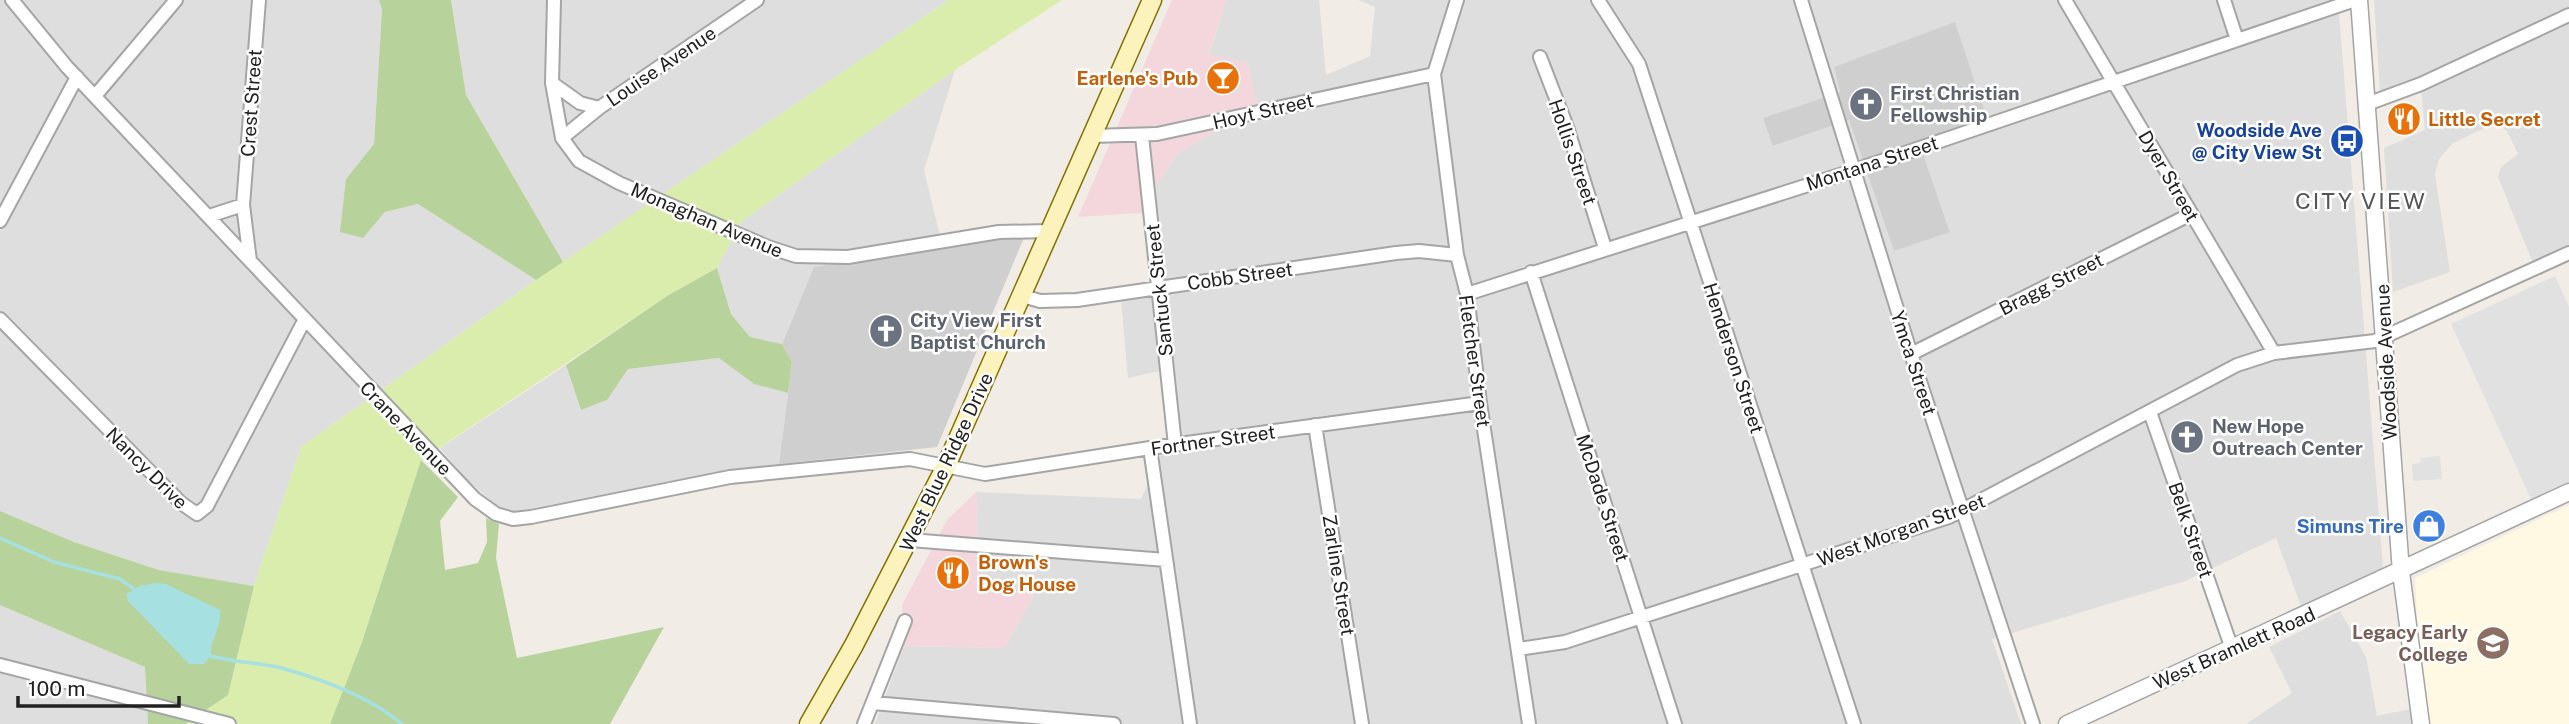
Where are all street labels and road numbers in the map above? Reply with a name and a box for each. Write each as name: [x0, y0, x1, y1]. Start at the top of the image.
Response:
street label: Louise Avenue: [602, 21, 720, 111]
street label: Crest Street: [236, 48, 266, 158]
street label: Hoyt Street: [1210, 89, 1316, 133]
street label: Hollis Street: [1545, 96, 1601, 208]
street label: Dyer Street: [2134, 127, 2204, 225]
street label: Montana Street: [1803, 131, 1941, 195]
street label: Monaghan Avenue: [628, 178, 786, 262]
street label: Santuck Street: [1141, 223, 1177, 357]
street label: Bragg Street: [1995, 248, 2107, 320]
street label: Cobb Street: [1186, 258, 1294, 294]
street label: Henderson Street: [1699, 280, 1769, 436]
street label: Woodside Avenue: [2371, 283, 2401, 441]
street label: Fletcher Street: [1455, 293, 1495, 429]
street label: Ymca Street: [1887, 308, 1941, 418]
street label: West Blue Ridge Drive: [895, 369, 997, 555]
street label: Crane Avenue: [356, 376, 456, 480]
street label: Fortner Street: [1149, 420, 1277, 460]
street label: Nancy Drive: [102, 423, 192, 513]
street label: McDade Street: [1572, 432, 1634, 564]
street label: Belk Street: [2164, 479, 2218, 581]
street label: West Morgan Street: [1814, 489, 1988, 571]
street label: Zarline Street: [1319, 513, 1359, 637]
street label: West Bramlett Road: [2150, 602, 2318, 694]

